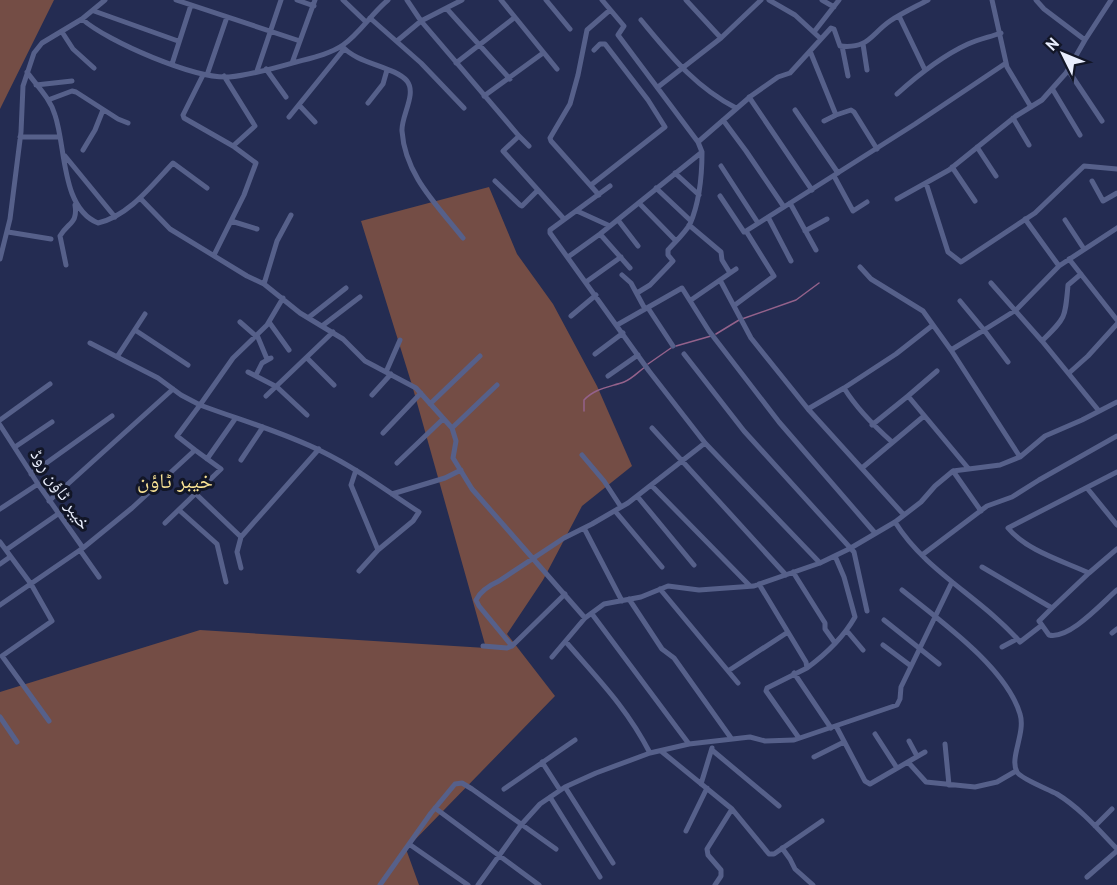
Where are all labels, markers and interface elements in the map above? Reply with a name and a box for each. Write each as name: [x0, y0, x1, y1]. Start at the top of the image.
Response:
north arrow: [1033, 24, 1093, 84]
text: N: [1041, 33, 1063, 54]
street label: خیبر ٹاؤن روڈ: [26, 444, 96, 534]
district label: خیبر ٹاؤن: [137, 467, 213, 494]

